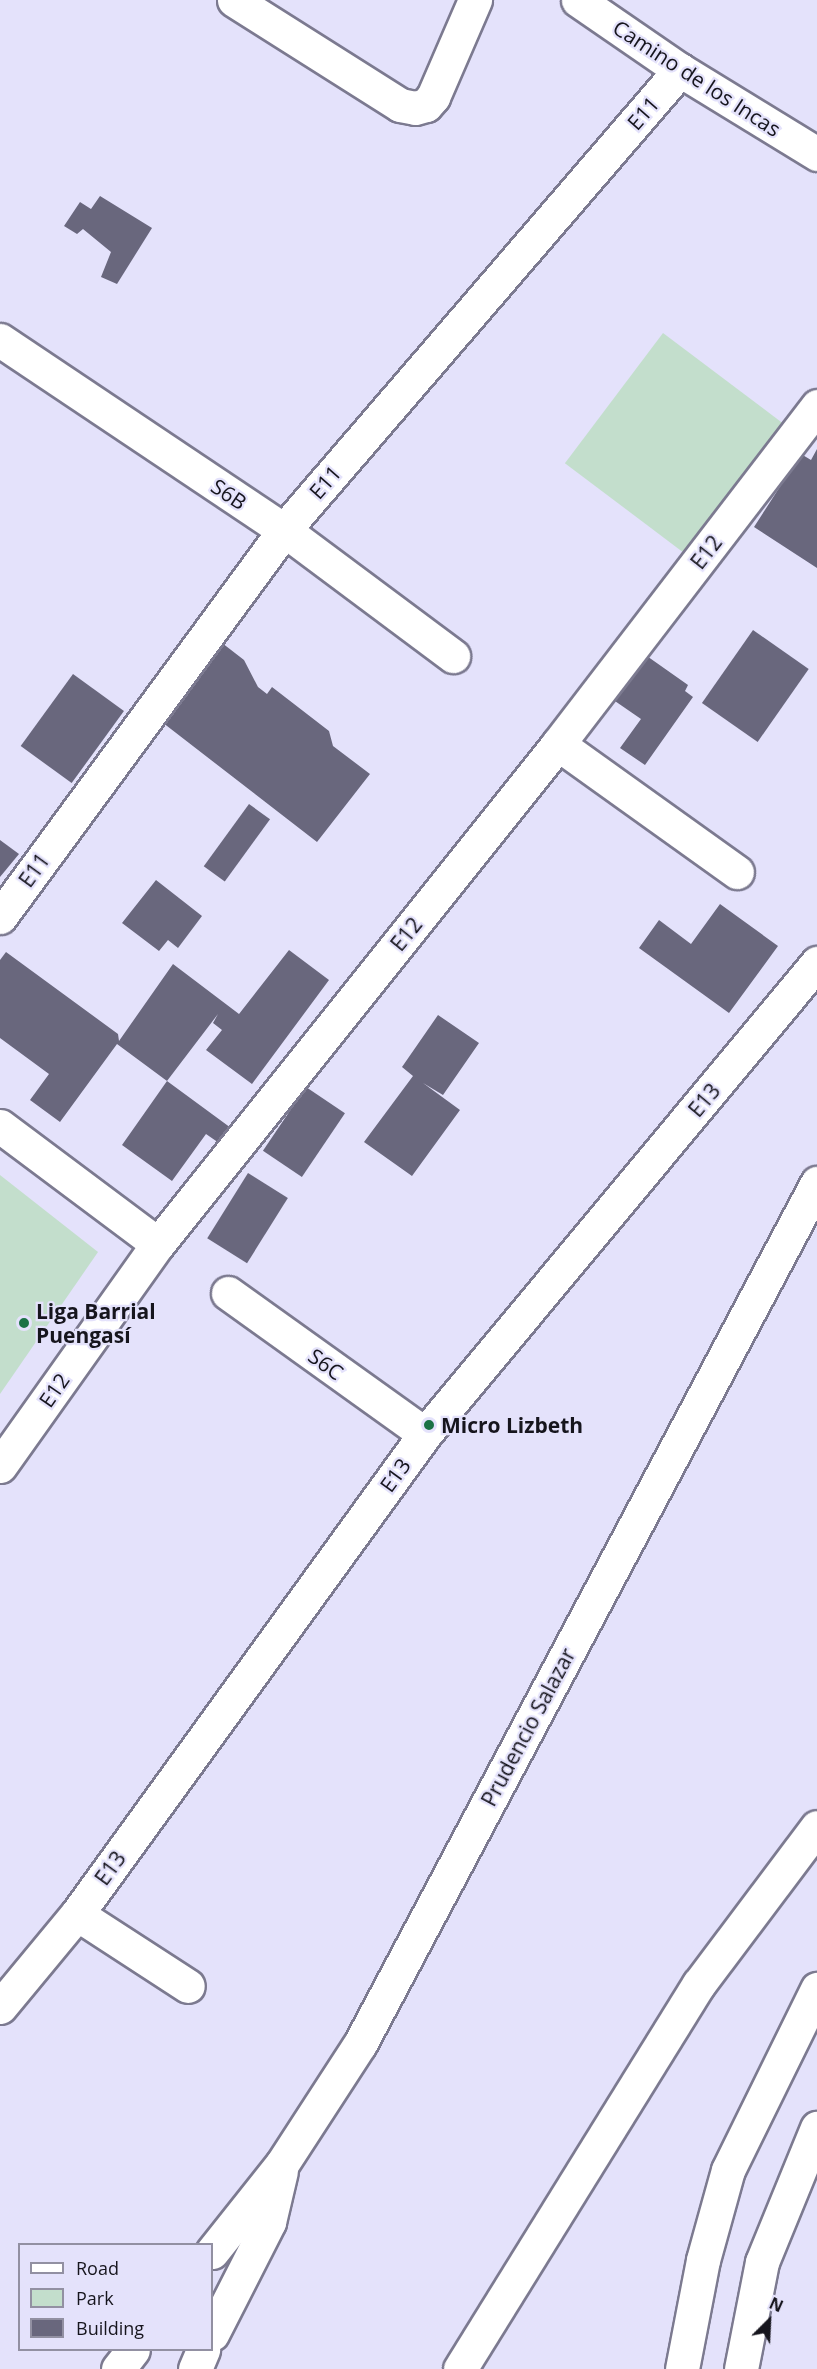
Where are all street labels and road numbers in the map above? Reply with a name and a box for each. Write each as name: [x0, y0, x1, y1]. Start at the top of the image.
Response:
street label: Camino de los Incas: [609, 14, 785, 142]
street label: E11: [622, 91, 664, 135]
street label: E11: [304, 460, 346, 504]
street label: S6B: [207, 473, 251, 515]
street label: E12: [685, 530, 727, 574]
street label: E11: [13, 848, 55, 892]
street label: E12: [385, 912, 427, 956]
street label: E13: [683, 1078, 725, 1122]
street label: S6C: [304, 1343, 348, 1385]
street label: E12: [33, 1368, 75, 1412]
street label: E13: [374, 1453, 416, 1497]
street label: Prudencio Salazar: [476, 1644, 580, 1810]
street label: E13: [89, 1846, 131, 1890]

